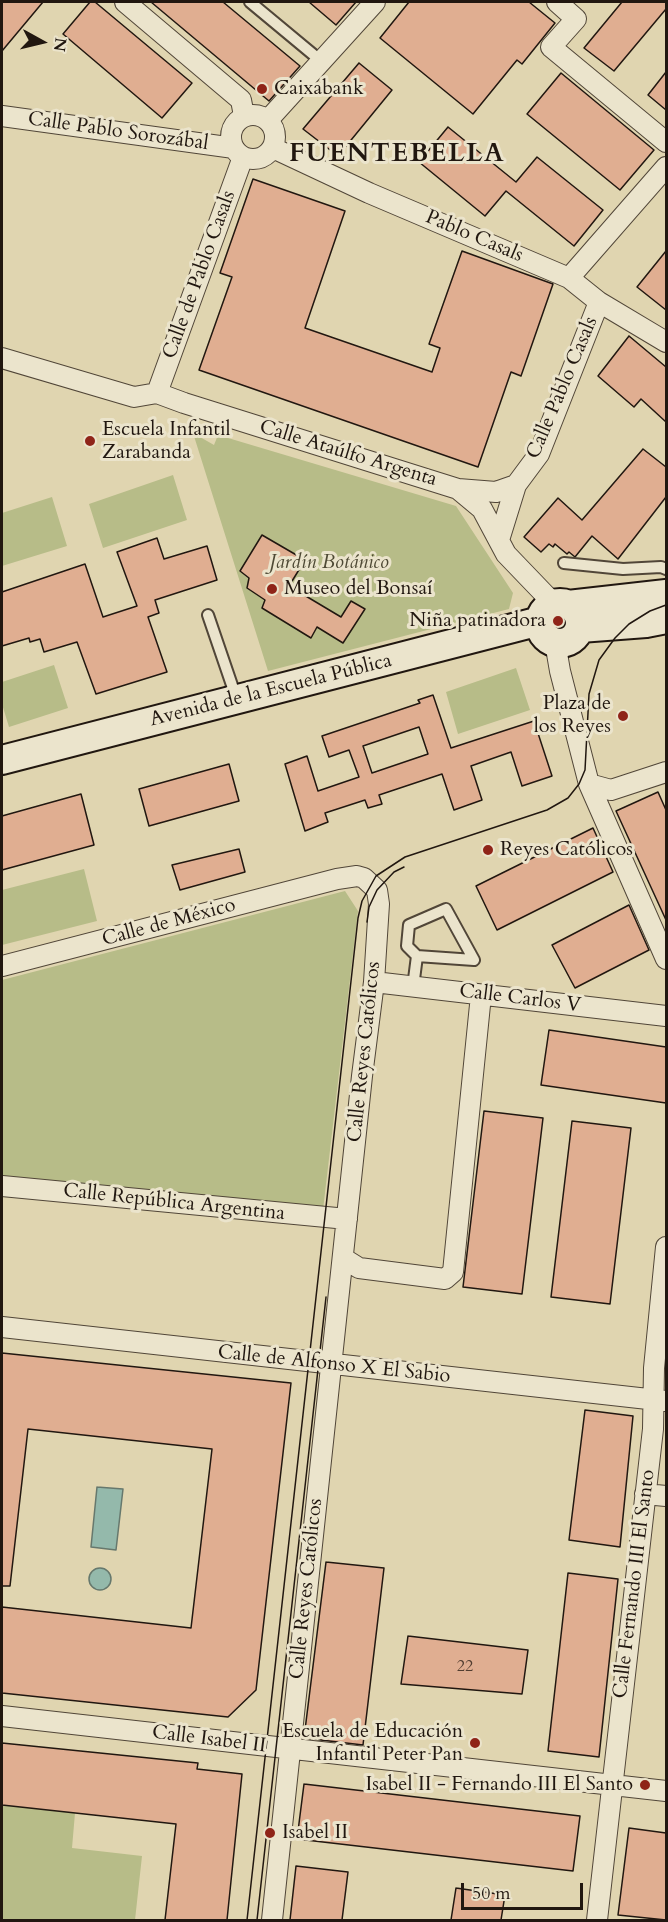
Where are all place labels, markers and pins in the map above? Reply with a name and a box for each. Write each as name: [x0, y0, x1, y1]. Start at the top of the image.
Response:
place label: Caixabank: [274, 77, 364, 101]
marker: Caixabank: [255, 82, 269, 96]
place label: Escuela Infantil Zarabanda: [102, 418, 231, 465]
marker: Escuela Infantil Zarabanda: [83, 434, 97, 448]
place label: Museo del Bonsaí: [284, 577, 433, 601]
marker: Museo del Bonsaí: [265, 582, 279, 596]
place label: Niña patinadora: [409, 609, 546, 633]
marker: Niña patinadora: [551, 614, 565, 628]
place label: Plaza de los Reyes: [534, 692, 611, 739]
marker: Plaza de los Reyes: [616, 709, 630, 723]
place label: Reyes Católicos: [500, 838, 633, 862]
marker: Reyes Católicos: [481, 843, 495, 857]
place label: Escuela de Educación Infantil Peter Pan: [282, 1720, 463, 1767]
marker: Escuela de Educación Infantil Peter Pan: [468, 1736, 482, 1750]
place label: Isabel II - Fernando III El Santo: [365, 1773, 633, 1797]
marker: Isabel II - Fernando III El Santo: [638, 1778, 652, 1792]
place label: Isabel II: [282, 1821, 348, 1845]
marker: Isabel II: [263, 1826, 277, 1840]

